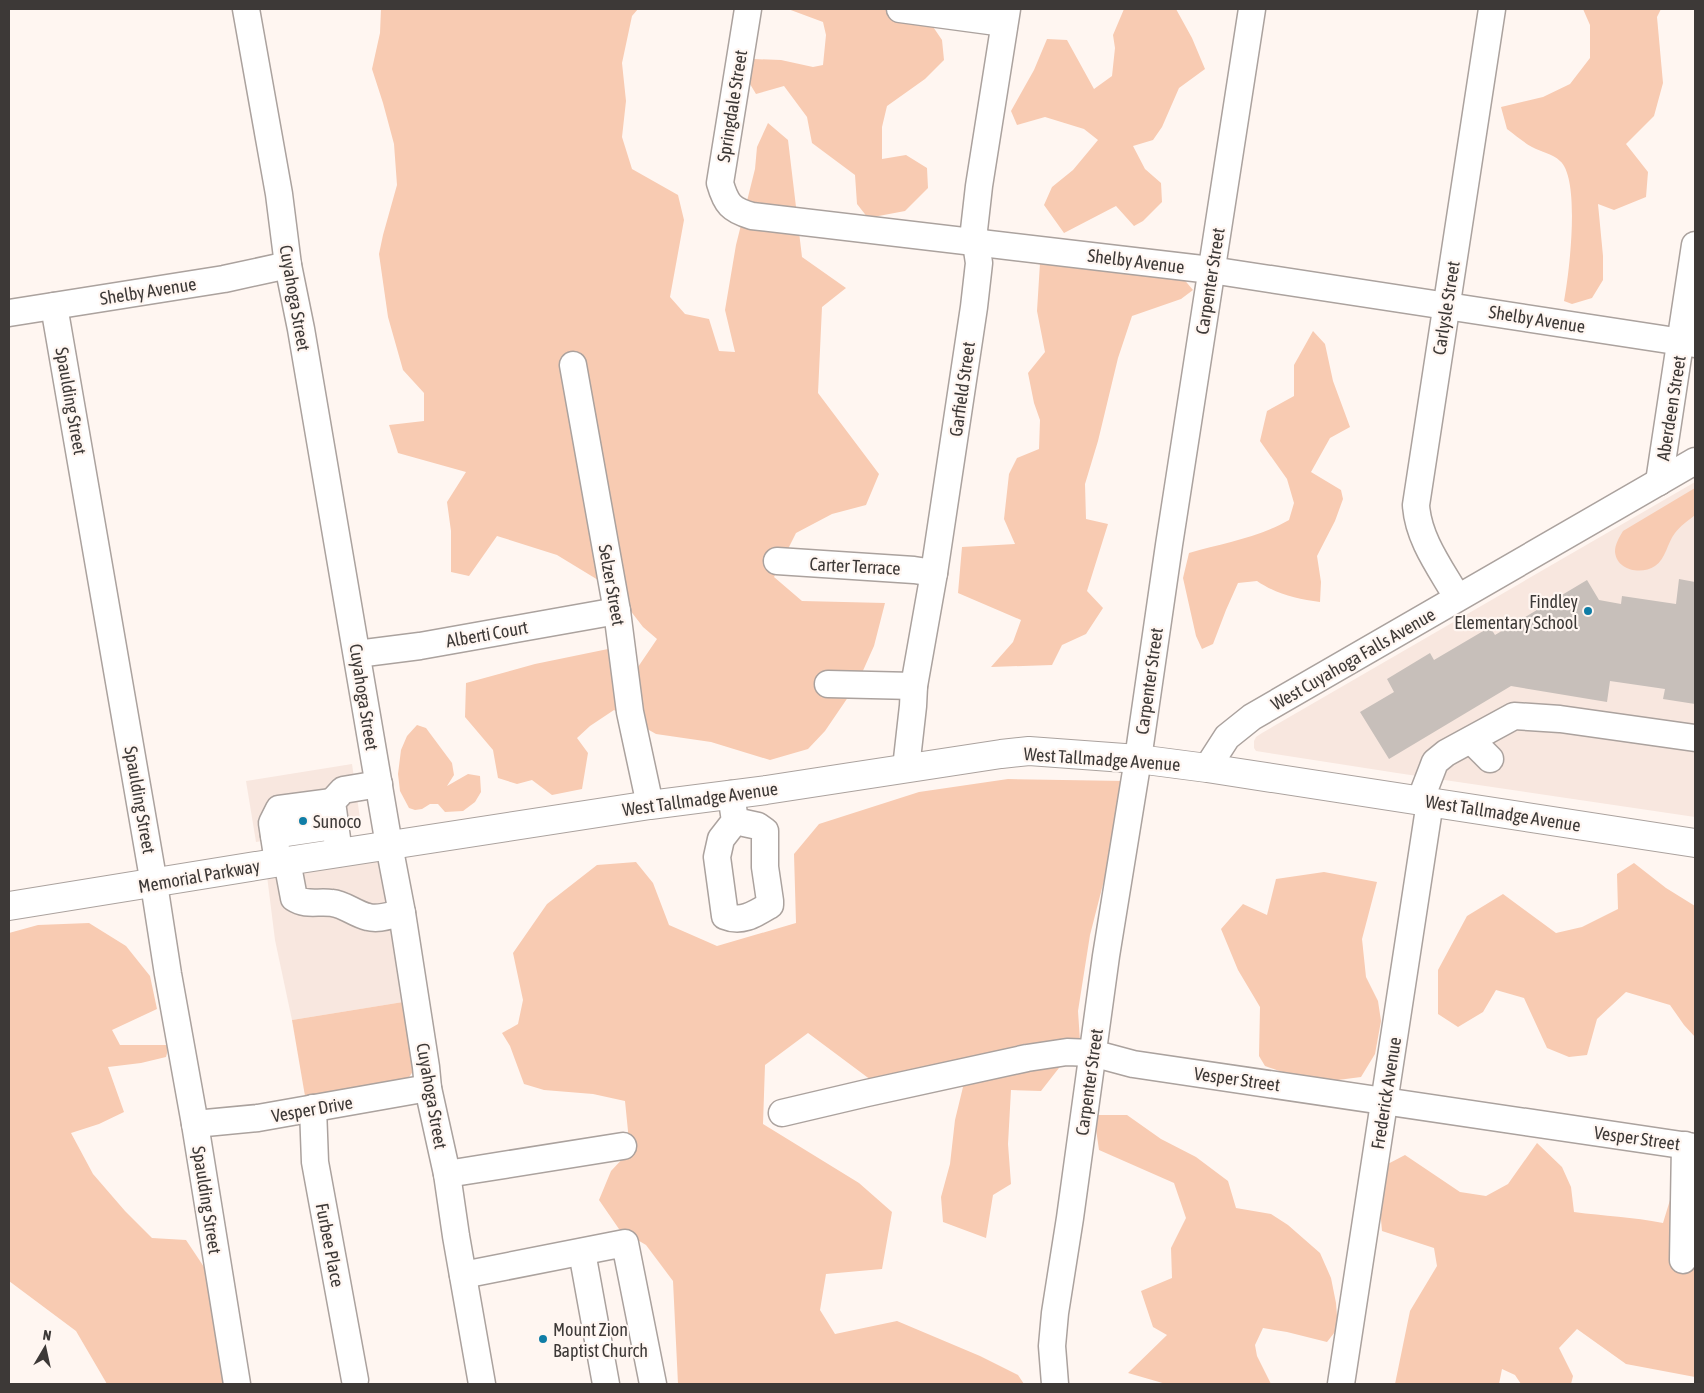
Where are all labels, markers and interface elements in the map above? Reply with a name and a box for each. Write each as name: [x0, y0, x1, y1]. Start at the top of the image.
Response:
street label: Springdale Street: [713, 48, 751, 164]
street label: Carpenter Street: [1191, 226, 1229, 336]
street label: Cuyahoga Street: [275, 243, 315, 353]
street label: Shelby Avenue: [1086, 245, 1186, 277]
street label: Carlysle Street: [1428, 260, 1464, 356]
street label: Shelby Avenue: [98, 273, 198, 309]
street label: Shelby Avenue: [1487, 301, 1587, 337]
street label: Garfield Street: [945, 340, 979, 438]
street label: Spaulding Street: [51, 346, 91, 456]
street label: Aberdeen Street: [1652, 354, 1690, 462]
street label: Selzer Street: [595, 543, 629, 627]
street label: Carter Terrace: [809, 553, 901, 579]
place label: Findley Elementary School: [1454, 591, 1578, 633]
street label: West Cuyahoga Falls Avenue: [1267, 603, 1439, 715]
marker: Findley Elementary School: [1582, 605, 1594, 617]
street label: Alberti Court: [444, 616, 530, 652]
street label: Carpenter Street: [1131, 626, 1167, 736]
street label: Cuyahoga Street: [345, 642, 383, 752]
street label: West Tallmadge Avenue: [1023, 743, 1181, 775]
street label: Spaulding Street: [120, 745, 160, 855]
street label: West Tallmadge Avenue: [621, 778, 779, 820]
street label: West Tallmadge Avenue: [1424, 790, 1582, 836]
place label: Sunoco: [313, 811, 362, 832]
marker: Sunoco: [297, 815, 309, 827]
street label: Memorial Parkway: [137, 855, 261, 897]
street label: Carpenter Street: [1071, 1027, 1107, 1137]
street label: Frederick Avenue: [1367, 1035, 1405, 1151]
street label: Cuyahoga Street: [412, 1041, 452, 1151]
street label: Vesper Street: [1193, 1063, 1281, 1095]
street label: Vesper Drive: [270, 1092, 354, 1126]
street label: Vesper Street: [1593, 1122, 1681, 1154]
street label: Spaulding Street: [188, 1145, 226, 1255]
street label: Furbee Place: [312, 1201, 348, 1289]
place label: Mount Zion Baptist Church: [553, 1319, 648, 1361]
north arrow: [20, 1323, 70, 1373]
text: N: [42, 1327, 52, 1344]
marker: Mount Zion Baptist Church: [537, 1333, 549, 1345]

